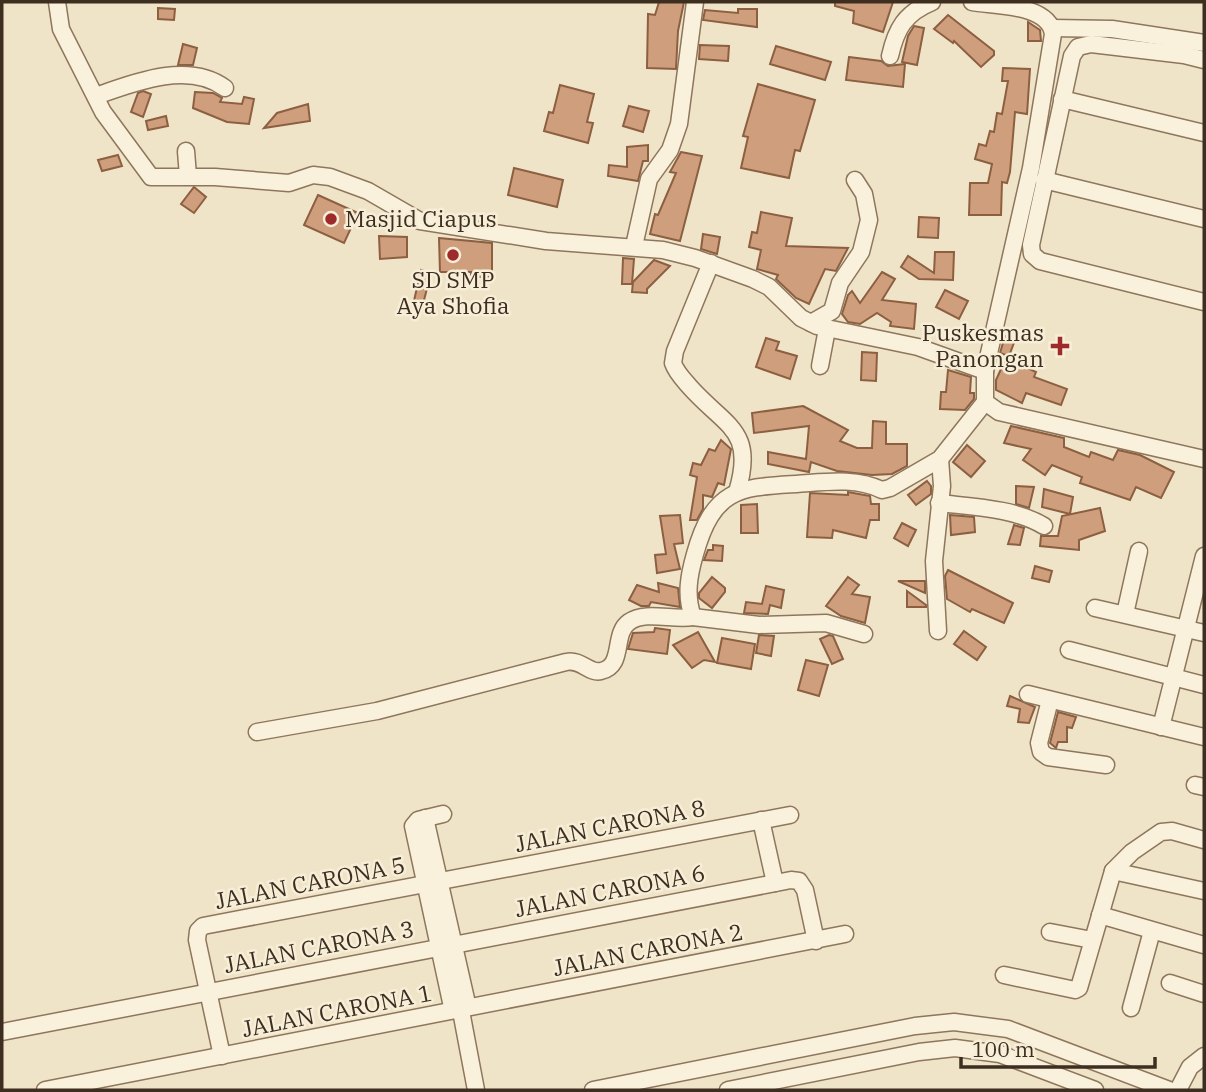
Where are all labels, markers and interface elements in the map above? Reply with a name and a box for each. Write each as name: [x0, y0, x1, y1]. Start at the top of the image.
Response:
place label: Masjid Ciapus: [345, 203, 497, 233]
marker: Masjid Ciapus: [323, 211, 339, 227]
marker: SD SMP Aya Shofia: [445, 247, 461, 263]
place label: SD SMP Aya Shofia: [396, 264, 510, 320]
place label: Puskesmas Panongan: [922, 317, 1044, 373]
marker: Puskesmas Panongan: [1050, 336, 1070, 356]
street label: JALAN CARONA 8: [512, 792, 708, 858]
street label: JALAN CARONA 5: [212, 849, 408, 915]
street label: JALAN CARONA 6: [512, 857, 708, 923]
street label: JALAN CARONA 3: [221, 913, 417, 979]
street label: JALAN CARONA 2: [550, 916, 746, 982]
street label: JALAN CARONA 1: [239, 977, 435, 1043]
scale bar: [961, 1026, 1155, 1070]
text: 100 m: [972, 1035, 1035, 1063]

